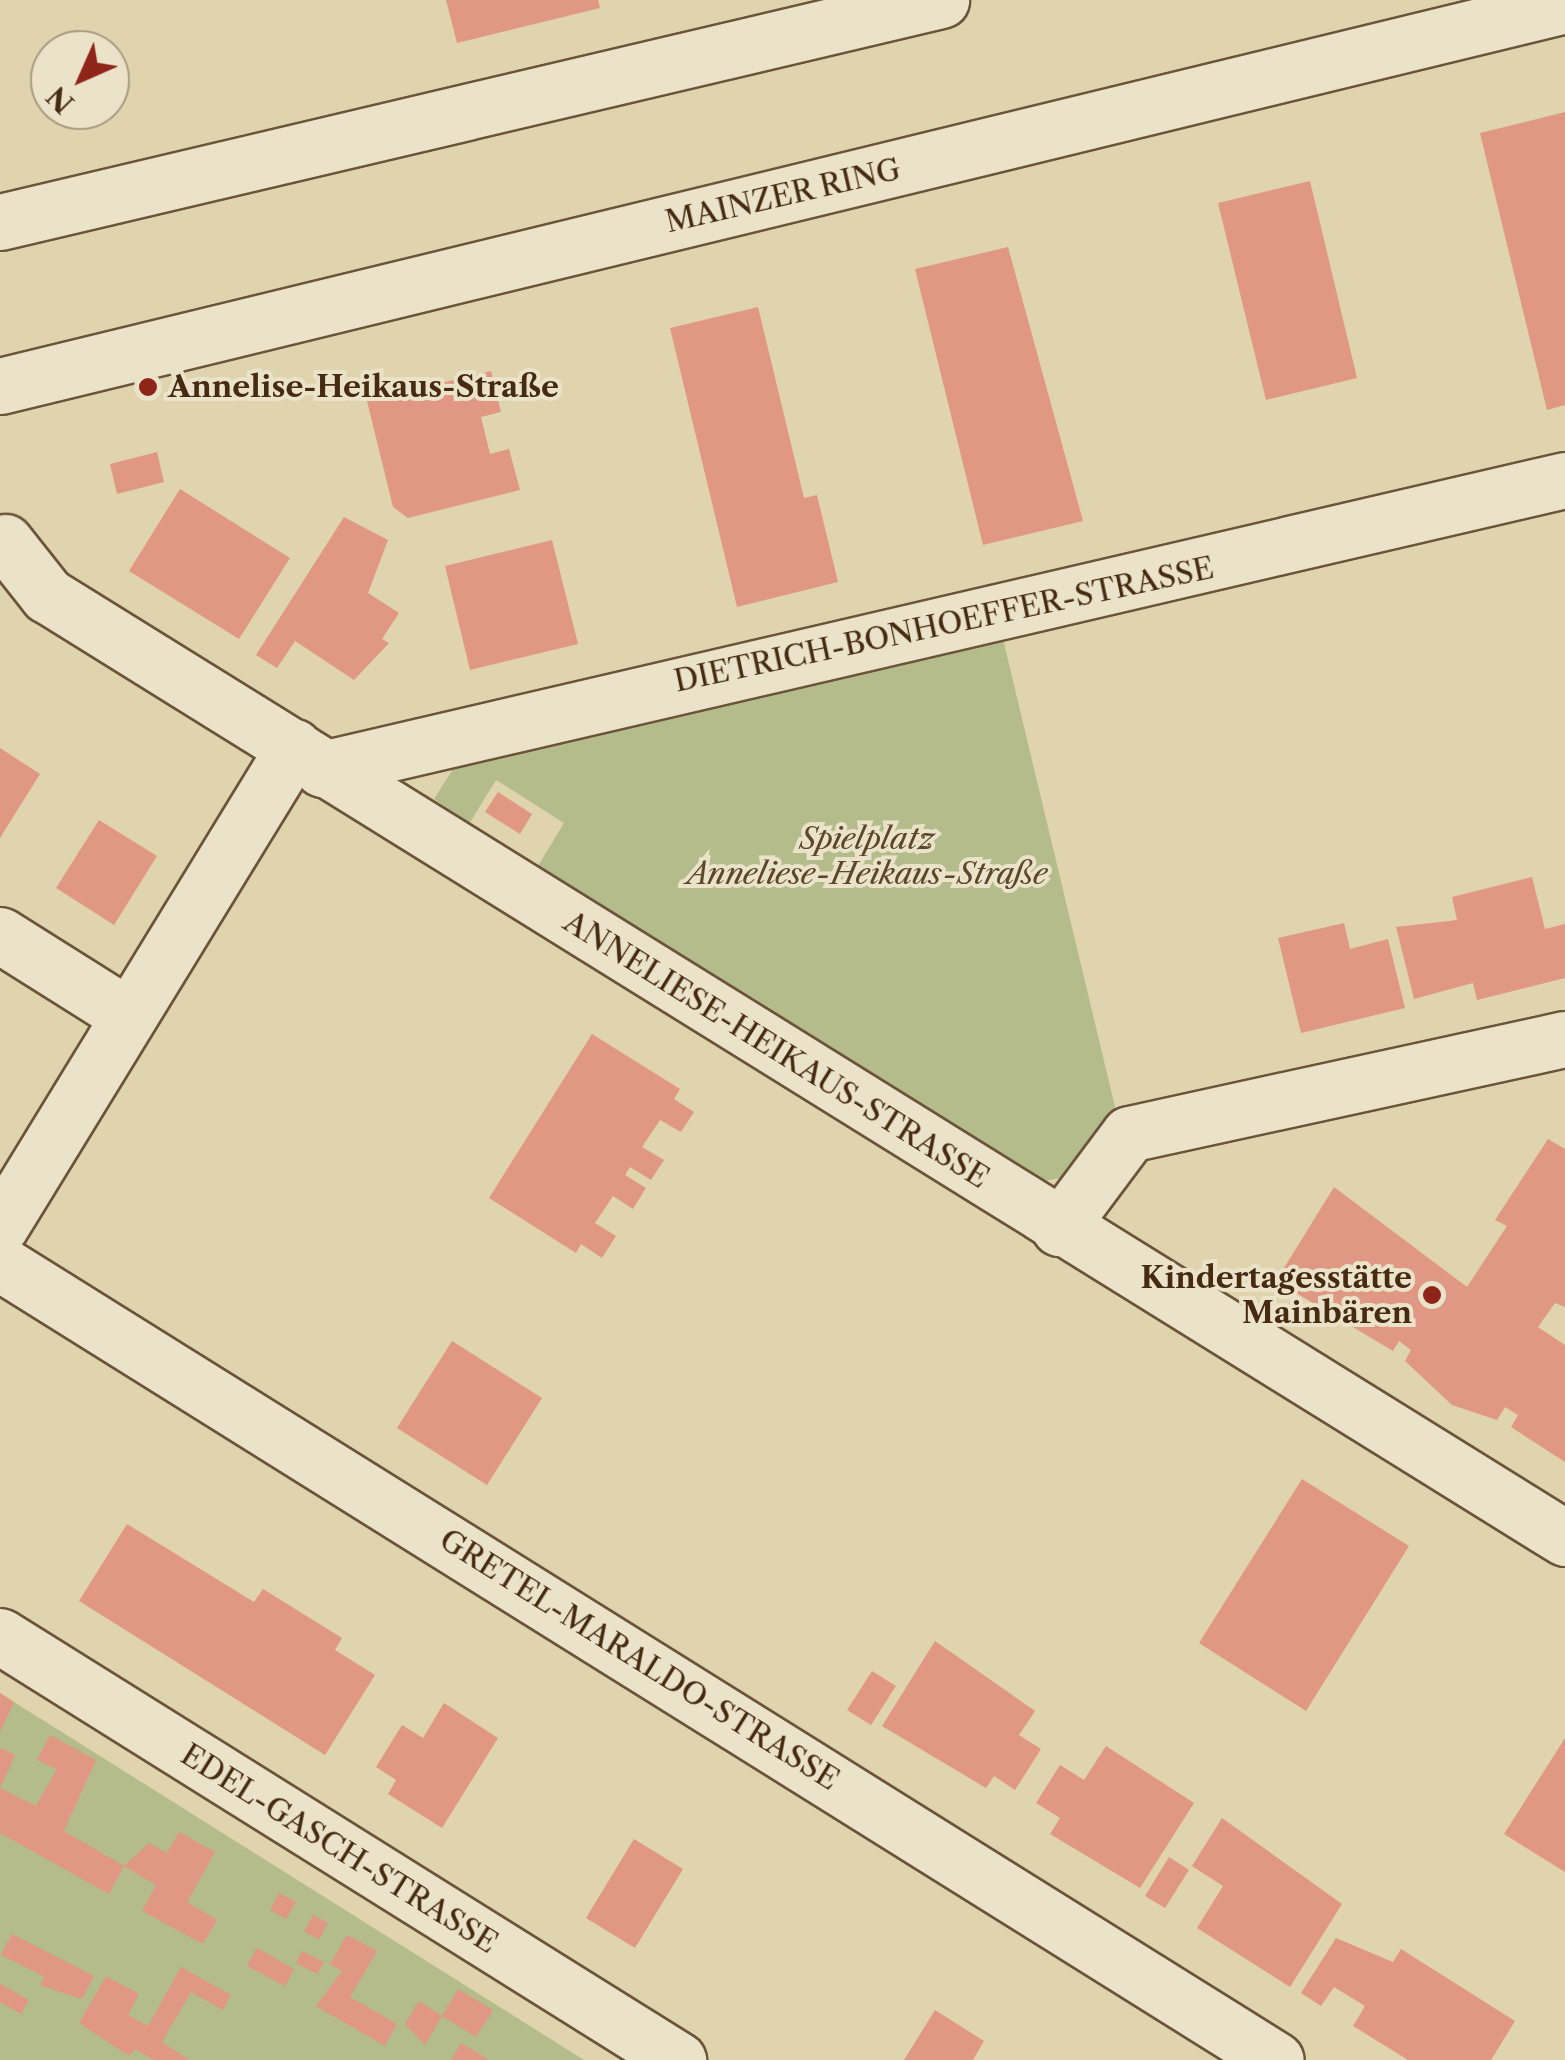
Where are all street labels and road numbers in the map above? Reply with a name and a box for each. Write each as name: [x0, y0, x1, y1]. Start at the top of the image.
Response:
street label: MAINZER RING: [661, 151, 905, 241]
street label: DIETRICH-BONHOEFFER-STRASSE: [671, 550, 1217, 700]
street label: ANNELIESE-HEIKAUS-STRASSE: [557, 904, 995, 1196]
street label: GRETEL-MARALDO-STRASSE: [433, 1522, 845, 1798]
street label: EDEL-GASCH-STRASSE: [174, 1737, 504, 1961]

